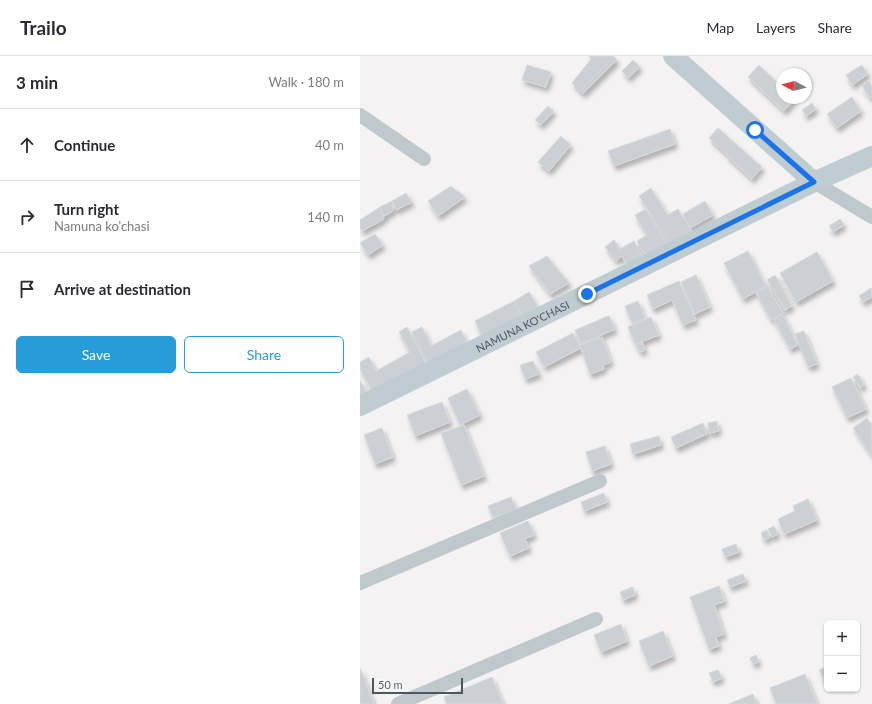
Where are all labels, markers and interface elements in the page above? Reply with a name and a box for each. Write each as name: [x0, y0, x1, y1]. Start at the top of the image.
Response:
text: Trailo: [20, 16, 67, 39]
text: Map: [706, 19, 734, 36]
text: Layers: [756, 19, 796, 36]
text: Share: [818, 19, 852, 36]
north arrow: [776, 68, 812, 104]
text: 3 min: [16, 72, 58, 93]
text: Walk · 180 m: [268, 74, 344, 90]
route start: [746, 121, 764, 139]
icon: ahead: [16, 134, 38, 156]
text: Continue: [54, 136, 115, 154]
text: 40 m: [315, 137, 344, 153]
text: Turn right: [54, 200, 119, 218]
icon: right: [16, 206, 38, 228]
text: 140 m: [307, 209, 344, 225]
text: Namuna ko'chasi: [54, 218, 150, 234]
icon: arrive: [16, 278, 38, 300]
text: Arrive at destination: [54, 280, 191, 298]
route end: [578, 285, 596, 303]
street label: NAMUNA KO'CHASI: [473, 297, 571, 354]
button: Save: [16, 336, 176, 373]
button: Share: [184, 336, 344, 373]
map controls: [824, 620, 860, 692]
button: +: [824, 620, 860, 656]
button: −: [824, 656, 860, 692]
scale bar: [372, 676, 463, 695]
text: 50 m: [378, 678, 403, 691]

